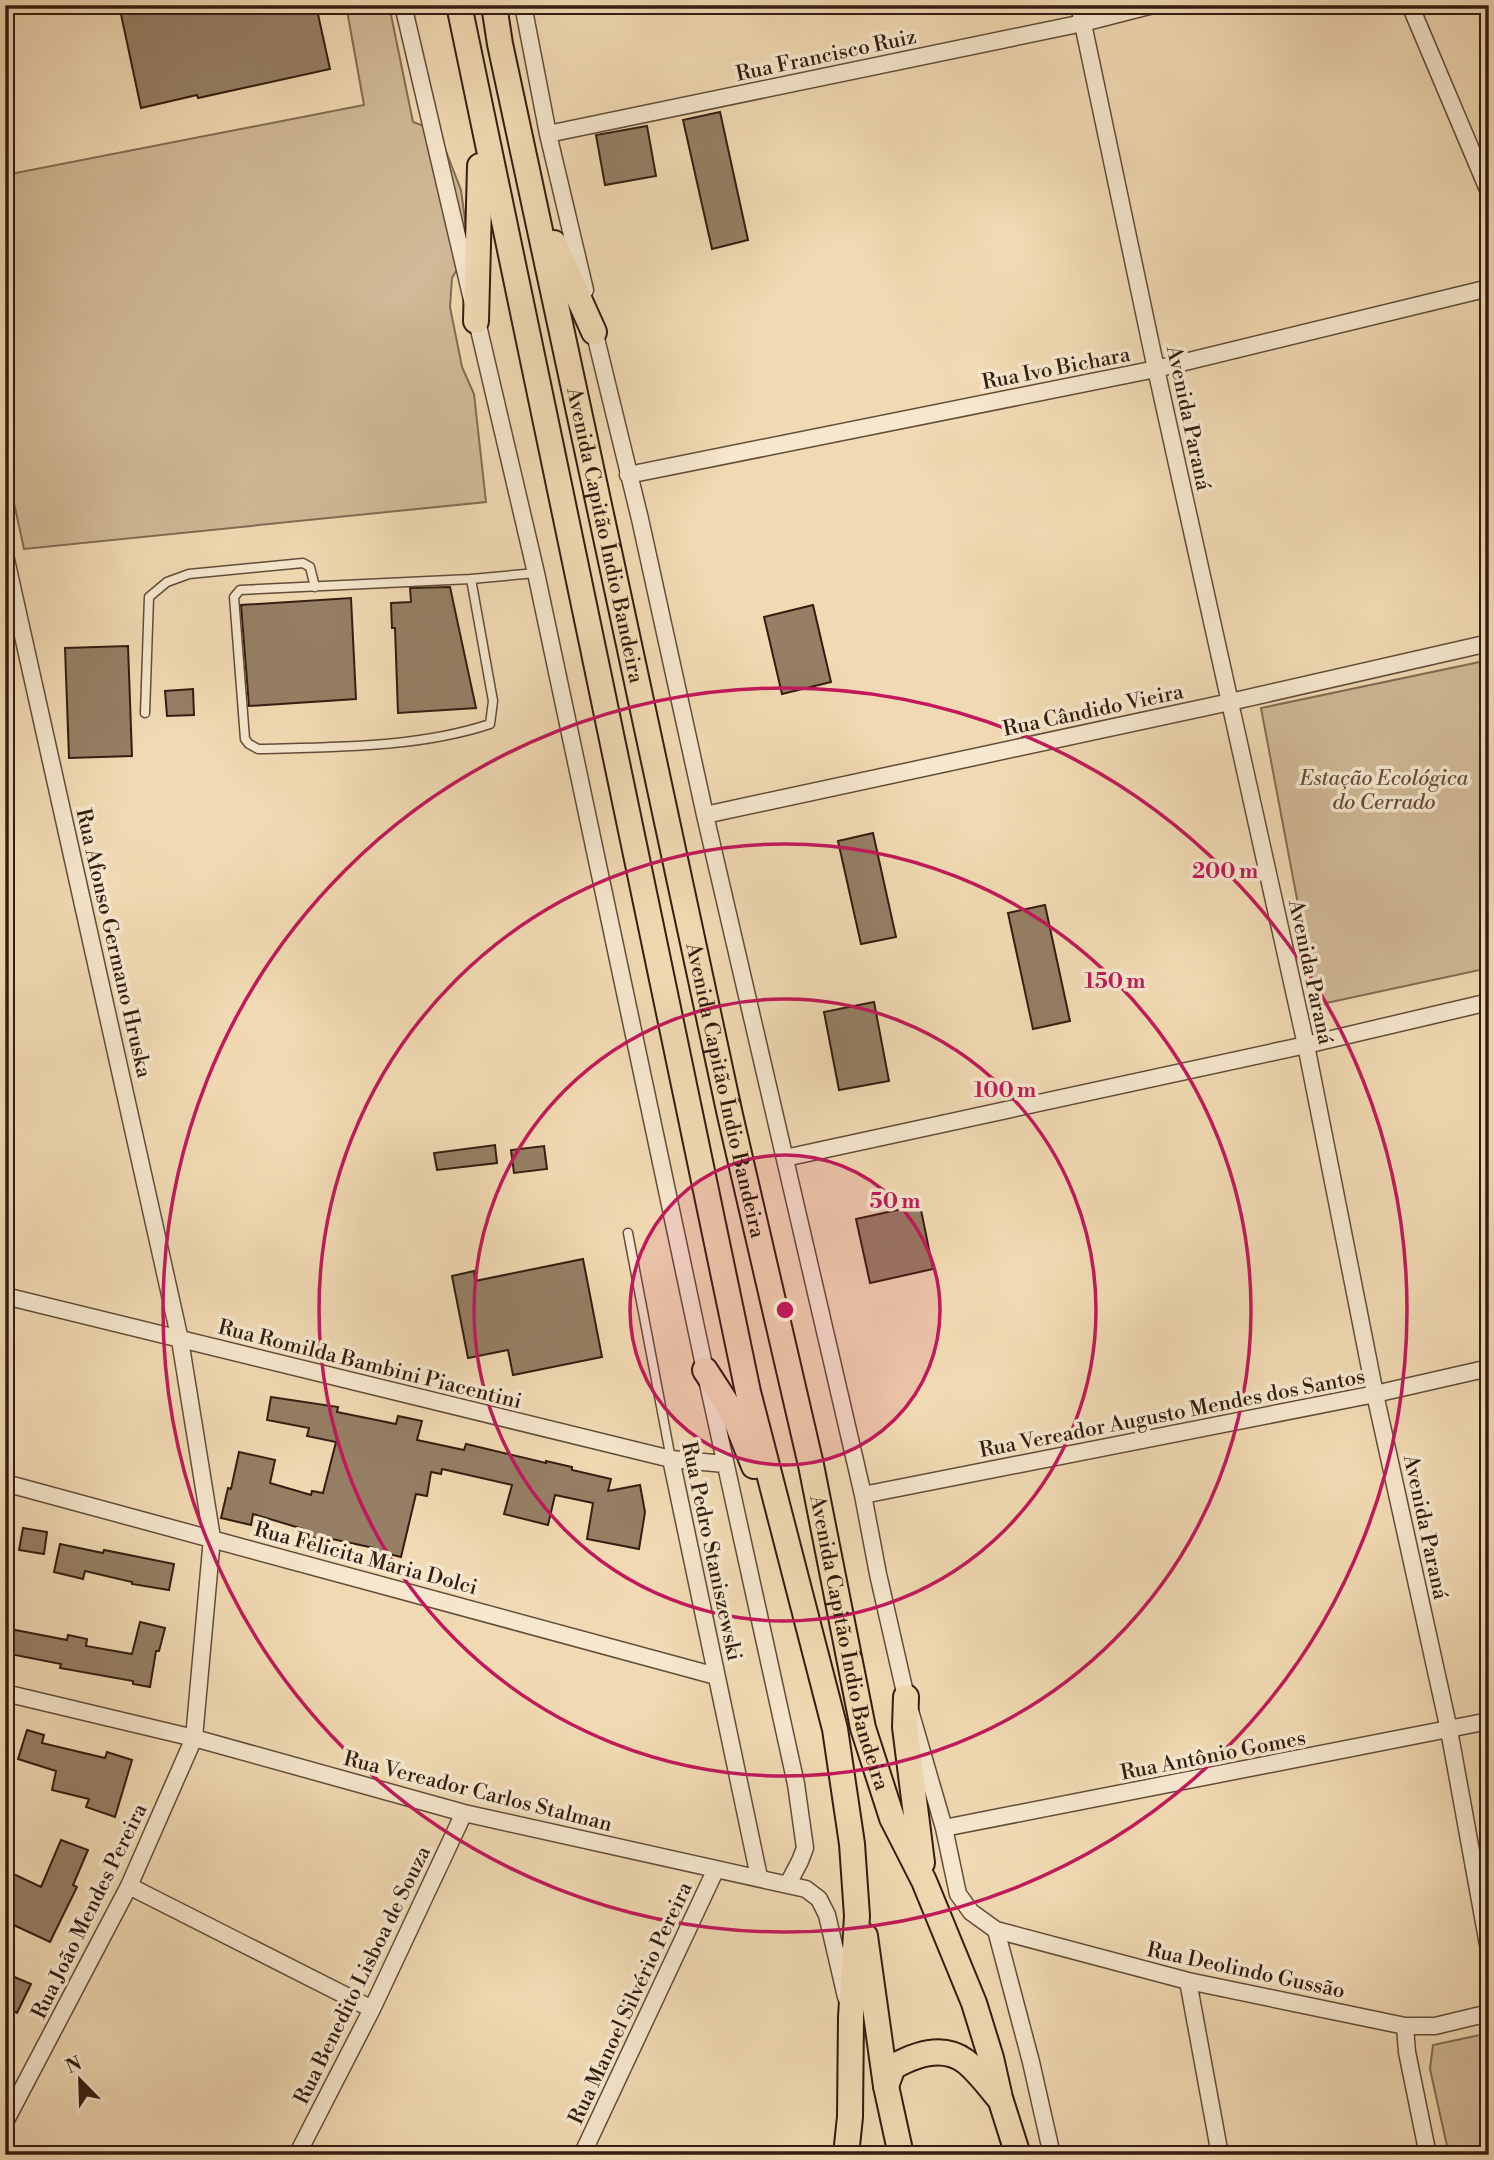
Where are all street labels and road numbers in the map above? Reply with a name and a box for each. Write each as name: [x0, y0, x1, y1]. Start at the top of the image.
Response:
street label: Rua Francisco Ruiz: [733, 24, 919, 88]
street label: Rua Ivo Bichara: [980, 342, 1133, 396]
street label: Avenida Paraná: [1160, 343, 1216, 493]
street label: Avenida Capitão Índio Bandeira: [560, 384, 649, 686]
street label: Rua Cândido Vieira: [1001, 679, 1186, 743]
street label: Rua Afonso Germano Hruska: [69, 806, 157, 1081]
street label: Avenida Paraná: [1282, 897, 1338, 1047]
street label: Avenida Capitão Índio Bandeira: [679, 940, 770, 1241]
street label: Rua Romilda Bambini Piacentini: [215, 1315, 524, 1415]
street label: Rua Vereador Augusto Mendes dos Santos: [977, 1364, 1367, 1464]
street label: Rua Pedro Staniszewski: [675, 1439, 747, 1663]
street label: Avenida Paraná: [1397, 1452, 1453, 1602]
street label: Avenida Capitão Índio Bandeira: [803, 1492, 894, 1794]
street label: Rua Felicita Maria Dolci: [251, 1517, 480, 1601]
street label: Rua Antônio Gomes: [1118, 1725, 1308, 1787]
street label: Rua Vereador Carlos Stalman: [341, 1746, 615, 1838]
street label: Rua João Mendes Pereira: [26, 1799, 154, 2023]
street label: Rua Benedito Lisboa de Souza: [289, 1842, 437, 2109]
street label: Rua Manoel Silvério Pereira: [563, 1878, 699, 2129]
street label: Rua Deolindo Gussão: [1144, 1937, 1347, 2005]

